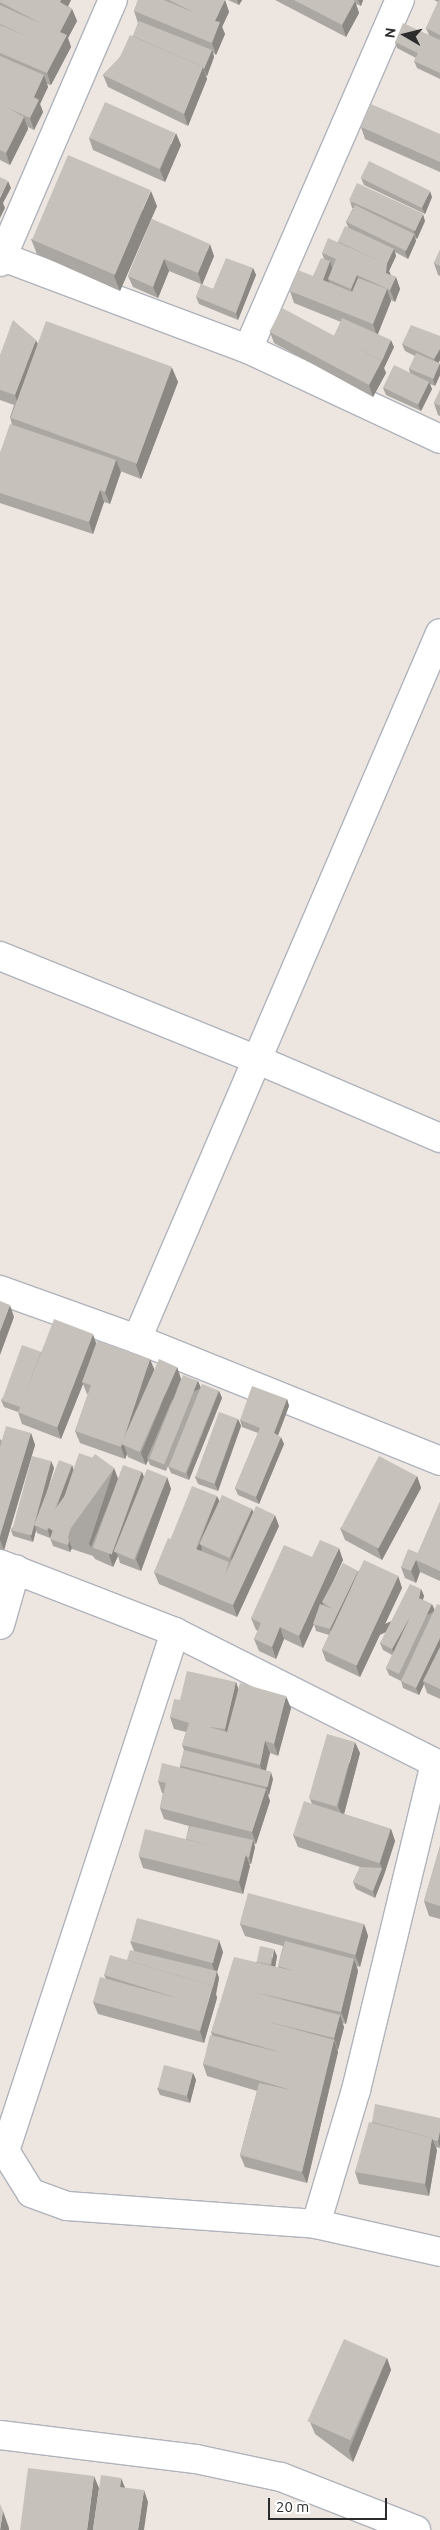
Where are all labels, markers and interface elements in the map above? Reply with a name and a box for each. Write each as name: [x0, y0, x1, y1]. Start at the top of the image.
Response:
north arrow: [380, 10, 430, 60]
text: N: [381, 27, 399, 39]
scale bar: [270, 2488, 389, 2520]
text: 20 m: [276, 2498, 309, 2515]

